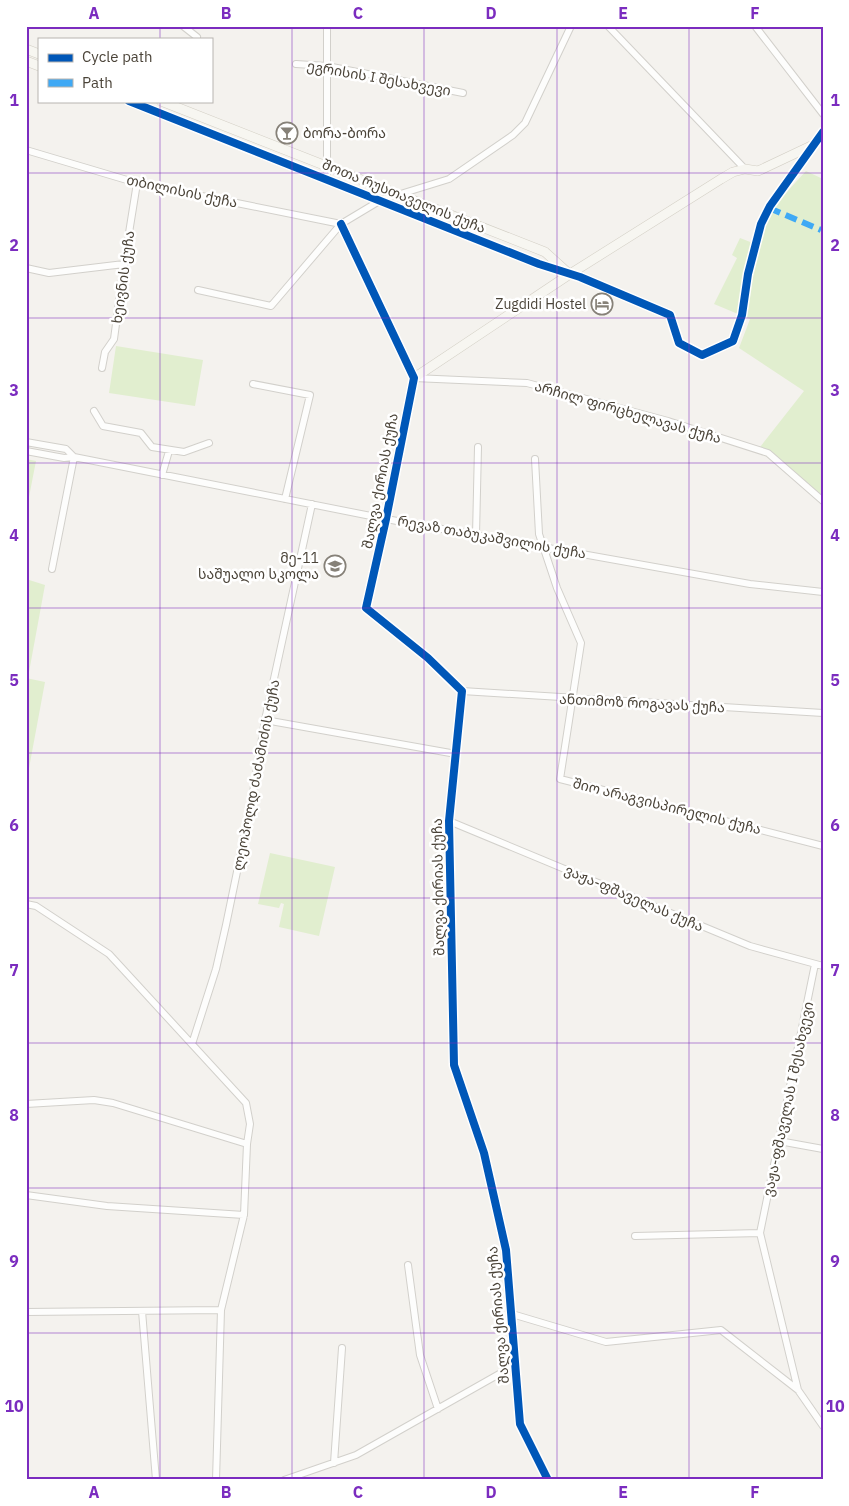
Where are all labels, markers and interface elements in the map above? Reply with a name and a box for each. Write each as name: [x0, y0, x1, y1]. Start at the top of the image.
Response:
text: A: [89, 3, 100, 23]
text: B: [221, 3, 232, 23]
text: C: [353, 3, 363, 23]
text: D: [485, 3, 497, 23]
text: E: [618, 3, 628, 23]
text: F: [750, 3, 760, 23]
legend: [38, 38, 212, 102]
text: Cycle path: [82, 47, 153, 66]
street label: ეგრისის I შესახვევი: [306, 56, 452, 100]
text: Path: [82, 73, 113, 92]
text: 1: [9, 90, 19, 110]
text: 1: [830, 90, 840, 110]
bar icon: ბორა-ბორა: [275, 121, 299, 145]
place label: ბორა-ბორა: [303, 124, 386, 142]
street label: შოთა რუსთაველის ქუჩა: [320, 155, 488, 237]
street label: თბილისის ქუჩა: [125, 170, 239, 212]
street label: ხეივნის ქუჩა: [108, 230, 138, 324]
text: 2: [9, 235, 19, 255]
text: 2: [830, 235, 840, 255]
hotel icon: Zugdidi Hostel: [590, 292, 614, 316]
place label: Zugdidi Hostel: [495, 295, 586, 313]
street label: არჩილ ფირცხელავას ქუჩა: [533, 377, 723, 447]
text: 3: [9, 380, 19, 400]
text: 3: [830, 380, 840, 400]
street label: შალვა ქირიას ქუჩა: [358, 412, 402, 550]
street label: რევაზ თაბუკაშვილის ქუჩა: [396, 512, 588, 562]
text: 4: [9, 525, 19, 545]
text: 4: [830, 525, 840, 545]
place label: მე-11 საშუალო სკოლა: [198, 549, 319, 583]
school or university icon: მე-11 საშუალო სკოლა: [323, 554, 347, 578]
text: 5: [9, 670, 19, 690]
text: 5: [830, 670, 840, 690]
street label: ლეოპოლდ ძაძამიძის ქუჩა: [229, 678, 283, 872]
street label: ანთიმოზ როგავას ქუჩა: [559, 690, 725, 716]
street label: შიო არაგვისპირელის ქუჩა: [571, 774, 763, 838]
text: 6: [9, 815, 19, 835]
text: 6: [830, 815, 840, 835]
street label: შალვა ქირიას ქუჩა: [428, 818, 448, 956]
street label: ვაჟა-ფშაველას ქუჩა: [562, 861, 706, 935]
text: 7: [9, 960, 19, 980]
text: 7: [830, 960, 840, 980]
street label: ვაჟა-ფშაველას I შესახვევი: [759, 1000, 817, 1198]
text: 8: [9, 1105, 19, 1125]
text: 8: [830, 1105, 840, 1125]
street label: შალვა ქირიას ქუჩა: [483, 1246, 513, 1384]
text: 9: [9, 1251, 19, 1271]
text: 9: [830, 1251, 840, 1271]
text: 10: [4, 1396, 24, 1416]
text: 10: [825, 1396, 845, 1416]
text: A: [89, 1482, 100, 1502]
text: B: [221, 1482, 232, 1502]
text: C: [353, 1482, 363, 1502]
text: D: [485, 1482, 497, 1502]
text: E: [618, 1482, 628, 1502]
text: F: [750, 1482, 760, 1502]

